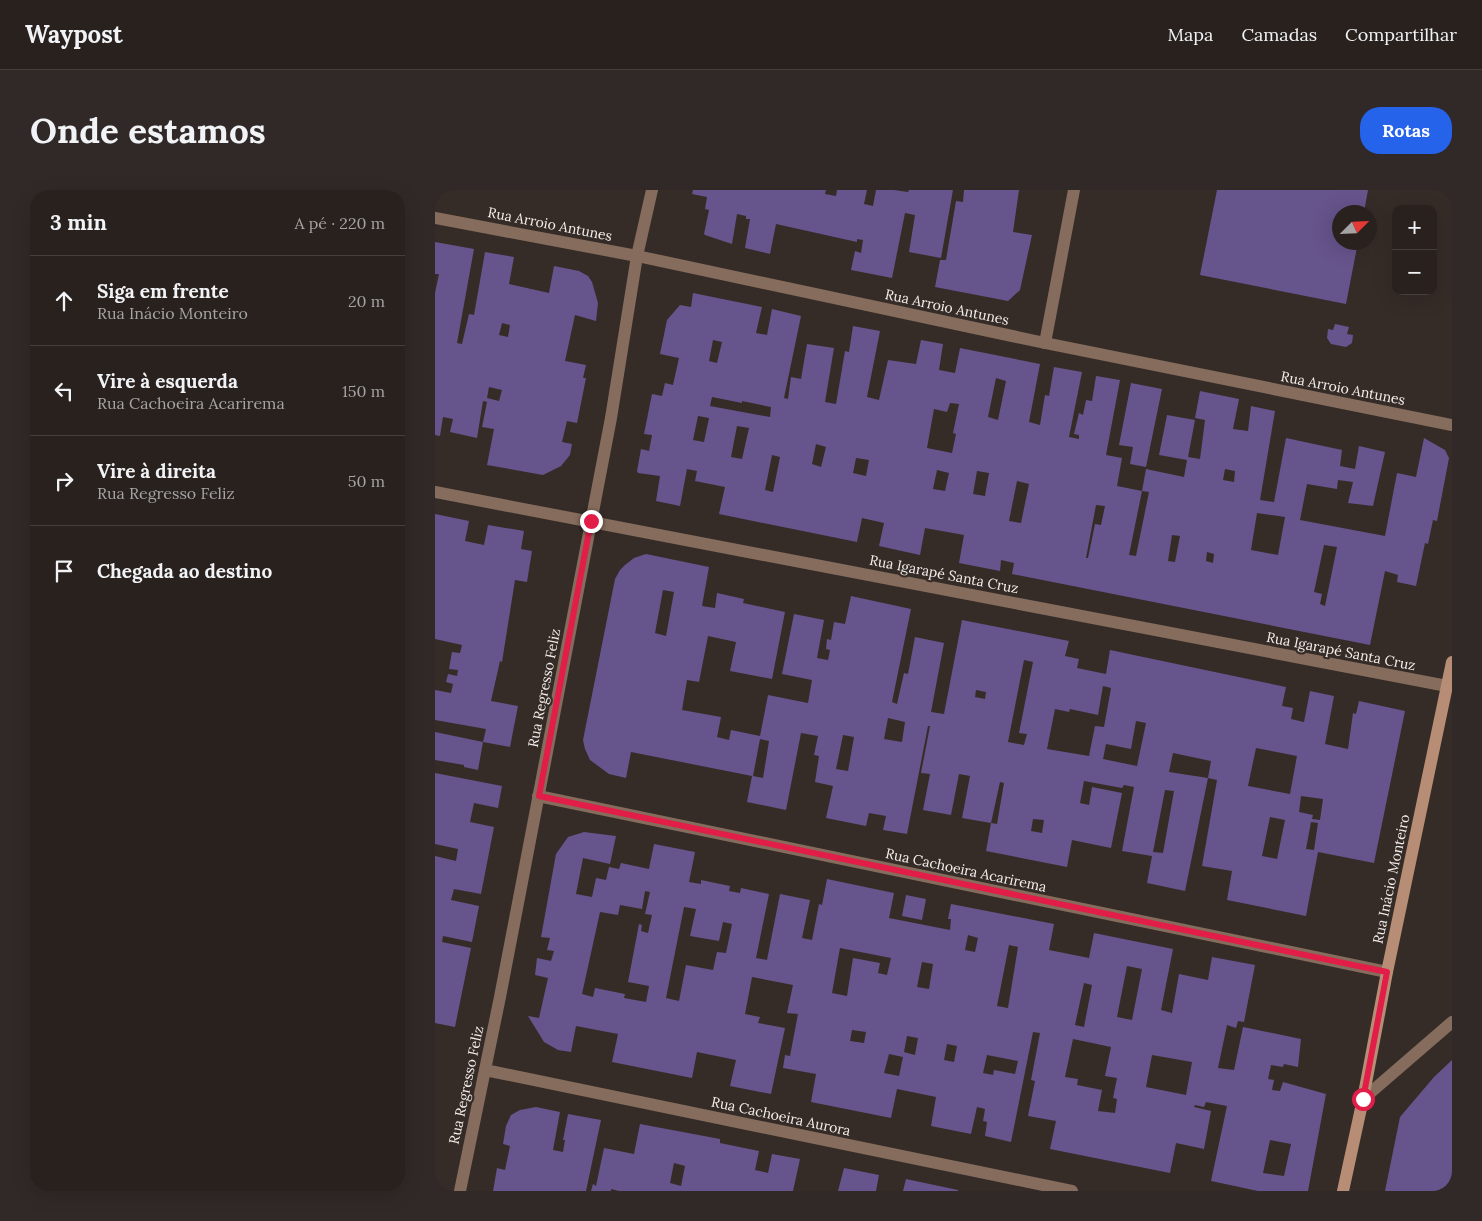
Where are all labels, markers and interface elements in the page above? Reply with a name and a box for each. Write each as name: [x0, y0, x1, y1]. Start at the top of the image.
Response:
text: Waypost: [25, 19, 123, 50]
text: Mapa: [1168, 23, 1213, 46]
text: Camadas: [1241, 23, 1317, 46]
text: Compartilhar: [1345, 23, 1457, 46]
button: Rotas: [1360, 107, 1452, 154]
text: Onde estamos: [30, 108, 266, 153]
street label: Rua Arroio Antunes: [486, 203, 614, 245]
north arrow: [1332, 205, 1377, 250]
map controls: [1392, 205, 1437, 295]
button: +: [1392, 205, 1437, 250]
text: 3 min: [50, 209, 107, 236]
text: A pé · 220 m: [295, 213, 385, 233]
button: −: [1392, 250, 1437, 295]
text: Siga em frente: [97, 279, 229, 303]
street label: Rua Arroio Antunes: [883, 285, 1011, 329]
icon: ahead: [50, 287, 78, 315]
text: 20 m: [348, 291, 385, 311]
text: Rua Inácio Monteiro: [97, 303, 248, 323]
street label: Rua Arroio Antunes: [1279, 367, 1407, 409]
text: Vire à esquerda: [97, 369, 238, 393]
icon: left: [50, 377, 78, 405]
text: 150 m: [342, 381, 385, 401]
text: Rua Cachoeira Acarirema: [97, 393, 285, 413]
text: Vire à direita: [97, 459, 216, 483]
icon: right: [50, 467, 78, 495]
text: 50 m: [348, 471, 385, 491]
text: Rua Regresso Feliz: [97, 483, 235, 503]
route end: [580, 510, 603, 533]
street label: Rua Igarapé Santa Cruz: [868, 551, 1020, 597]
icon: arrive: [50, 557, 78, 585]
text: Chegada ao destino: [97, 559, 272, 583]
street label: Rua Regresso Feliz: [524, 627, 564, 749]
street label: Rua Igarapé Santa Cruz: [1265, 628, 1417, 674]
street label: Rua Inácio Monteiro: [1368, 813, 1414, 945]
street label: Rua Cachoeira Acarirema: [884, 844, 1048, 896]
street label: Rua Regresso Feliz: [445, 1024, 487, 1146]
route start: [1352, 1088, 1375, 1111]
street label: Rua Cachoeira Aurora: [710, 1092, 852, 1140]

